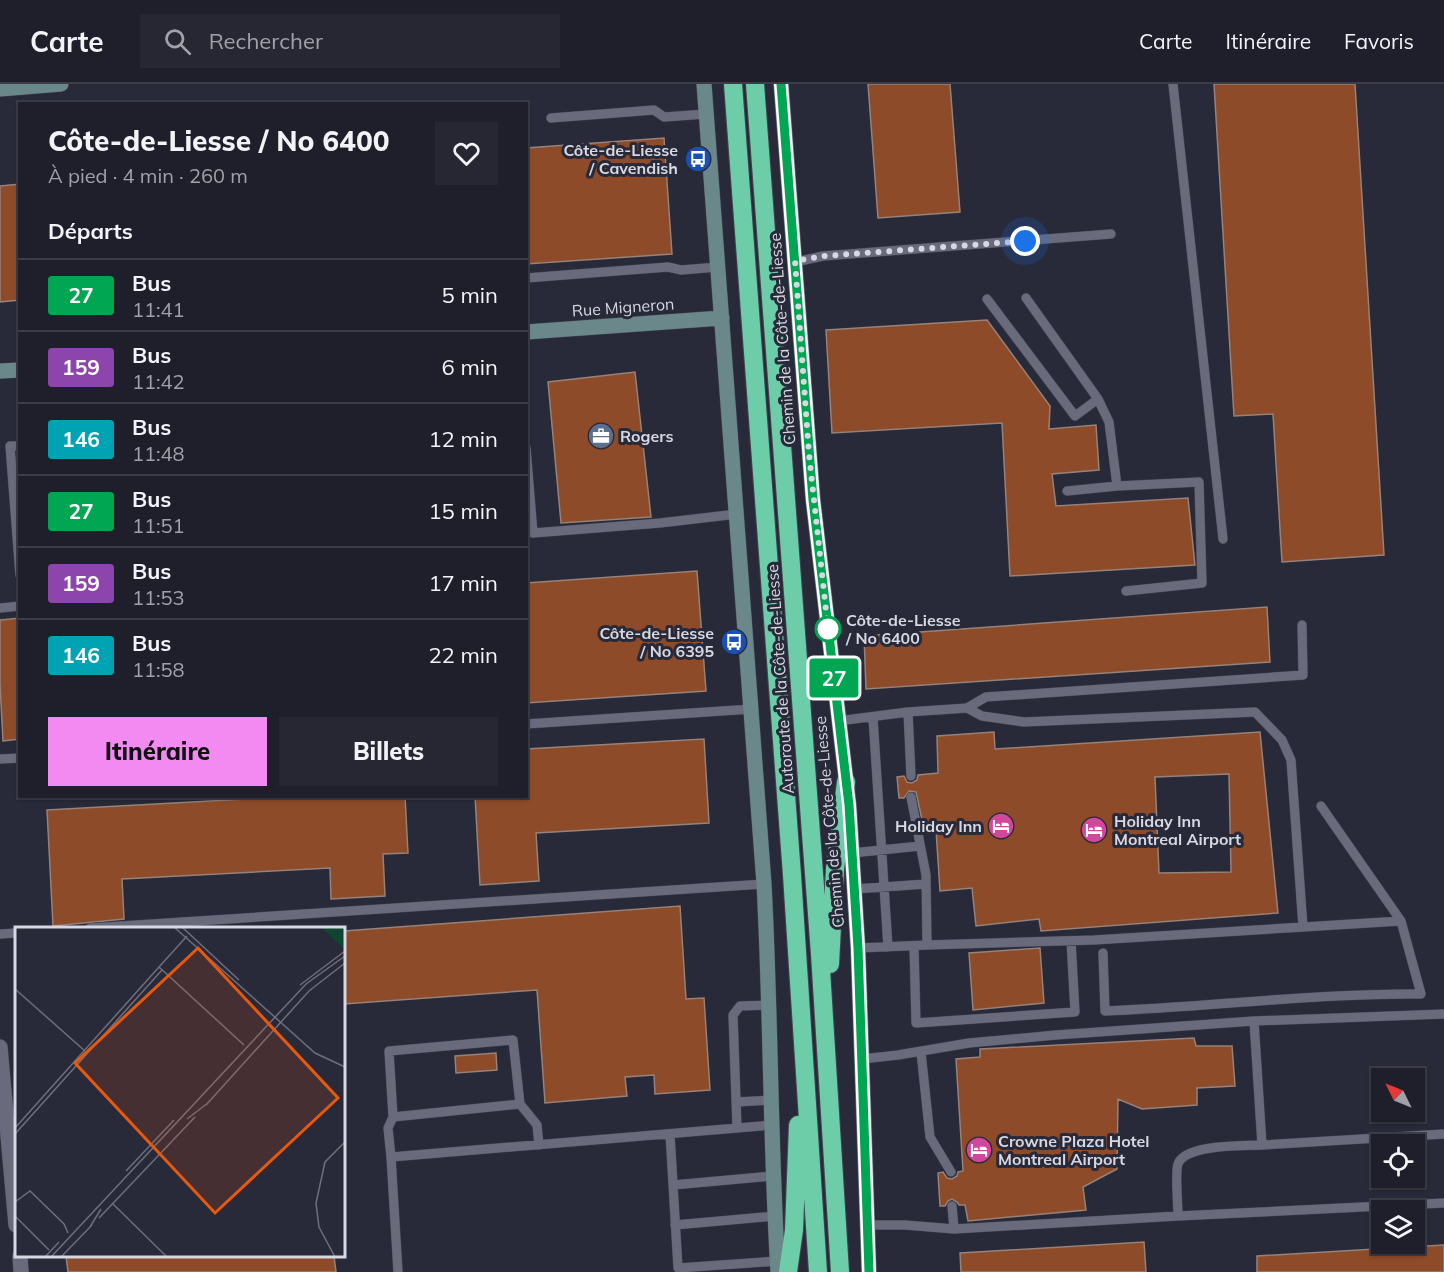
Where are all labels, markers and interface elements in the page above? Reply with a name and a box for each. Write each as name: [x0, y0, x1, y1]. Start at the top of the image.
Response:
search box: [140, 14, 560, 68]
text: Carte: [30, 24, 104, 59]
icon: search: [161, 25, 194, 58]
text: Rechercher: [209, 27, 323, 55]
text: Carte: [1139, 28, 1193, 54]
text: Itinéraire: [1226, 28, 1311, 54]
text: Favoris: [1344, 28, 1414, 54]
button: heart: [435, 122, 498, 185]
text: Côte-de-Liesse / No 6400: [48, 123, 390, 158]
place label: Côte-de-Liesse / Cavendish: [563, 140, 678, 178]
bus stop icon: Côte-de-Liesse / Cavendish: [683, 144, 713, 174]
text: À pied · 4 min · 260 m: [48, 163, 248, 188]
text: Départs: [48, 217, 133, 245]
your location: [1010, 226, 1040, 256]
street label: Chemin de la Côte-de-Liesse: [765, 232, 799, 446]
text: Bus: [132, 269, 171, 297]
text: 5 min: [442, 281, 498, 309]
text: 27: [68, 282, 94, 308]
street label: Rue Migneron: [571, 293, 675, 321]
text: 11:41: [132, 297, 185, 322]
text: Bus: [132, 341, 171, 369]
text: 6 min: [442, 353, 498, 381]
text: 159: [62, 354, 100, 380]
text: 11:42: [132, 369, 185, 394]
text: Bus: [132, 413, 171, 441]
office icon: Rogers: [586, 421, 616, 451]
text: 12 min: [428, 425, 498, 453]
text: 146: [62, 426, 100, 452]
place label: Rogers: [620, 426, 673, 446]
text: 11:48: [132, 441, 185, 466]
text: Bus: [132, 485, 171, 513]
text: 15 min: [428, 497, 498, 525]
text: 27: [68, 498, 94, 524]
text: 11:51: [132, 513, 185, 538]
text: Bus: [132, 557, 171, 585]
street label: Autoroute de la Côte-de-Liesse: [762, 563, 798, 795]
text: 17 min: [428, 569, 498, 597]
text: 159: [62, 570, 100, 596]
text: 11:53: [132, 585, 185, 610]
place label: Côte-de-Liesse / No 6400: [845, 610, 961, 648]
marker: Côte-de-Liesse / No 6400: [815, 616, 841, 642]
place label: Côte-de-Liesse / No 6395: [599, 623, 714, 661]
bus stop icon: Côte-de-Liesse / No 6395: [719, 627, 749, 657]
text: Bus: [132, 629, 171, 657]
text: 22 min: [428, 641, 498, 669]
text: 146: [62, 642, 100, 668]
text: 11:58: [132, 657, 185, 682]
line badge: 27: [807, 658, 861, 698]
text: 27: [821, 665, 847, 691]
street label: Chemin de la Côte-de-Liesse: [810, 715, 848, 929]
button: Itinéraire: [48, 717, 267, 786]
button: Billets: [279, 717, 498, 786]
hotel icon: Holiday Inn: [986, 811, 1016, 841]
place label: Holiday Inn Montreal Airport: [1114, 811, 1241, 849]
hotel icon: Holiday Inn Montreal Airport: [1079, 815, 1109, 845]
place label: Holiday Inn: [895, 816, 982, 836]
inset map: [15, 927, 345, 1257]
north arrow: [1371, 1068, 1425, 1122]
map controls: [1371, 1068, 1425, 1254]
place label: Crowne Plaza Hotel Montreal Airport: [998, 1131, 1149, 1169]
button: locate: [1371, 1134, 1425, 1188]
hotel icon: Crowne Plaza Hotel Montreal Airport: [964, 1135, 994, 1165]
button: layers: [1371, 1200, 1425, 1254]

